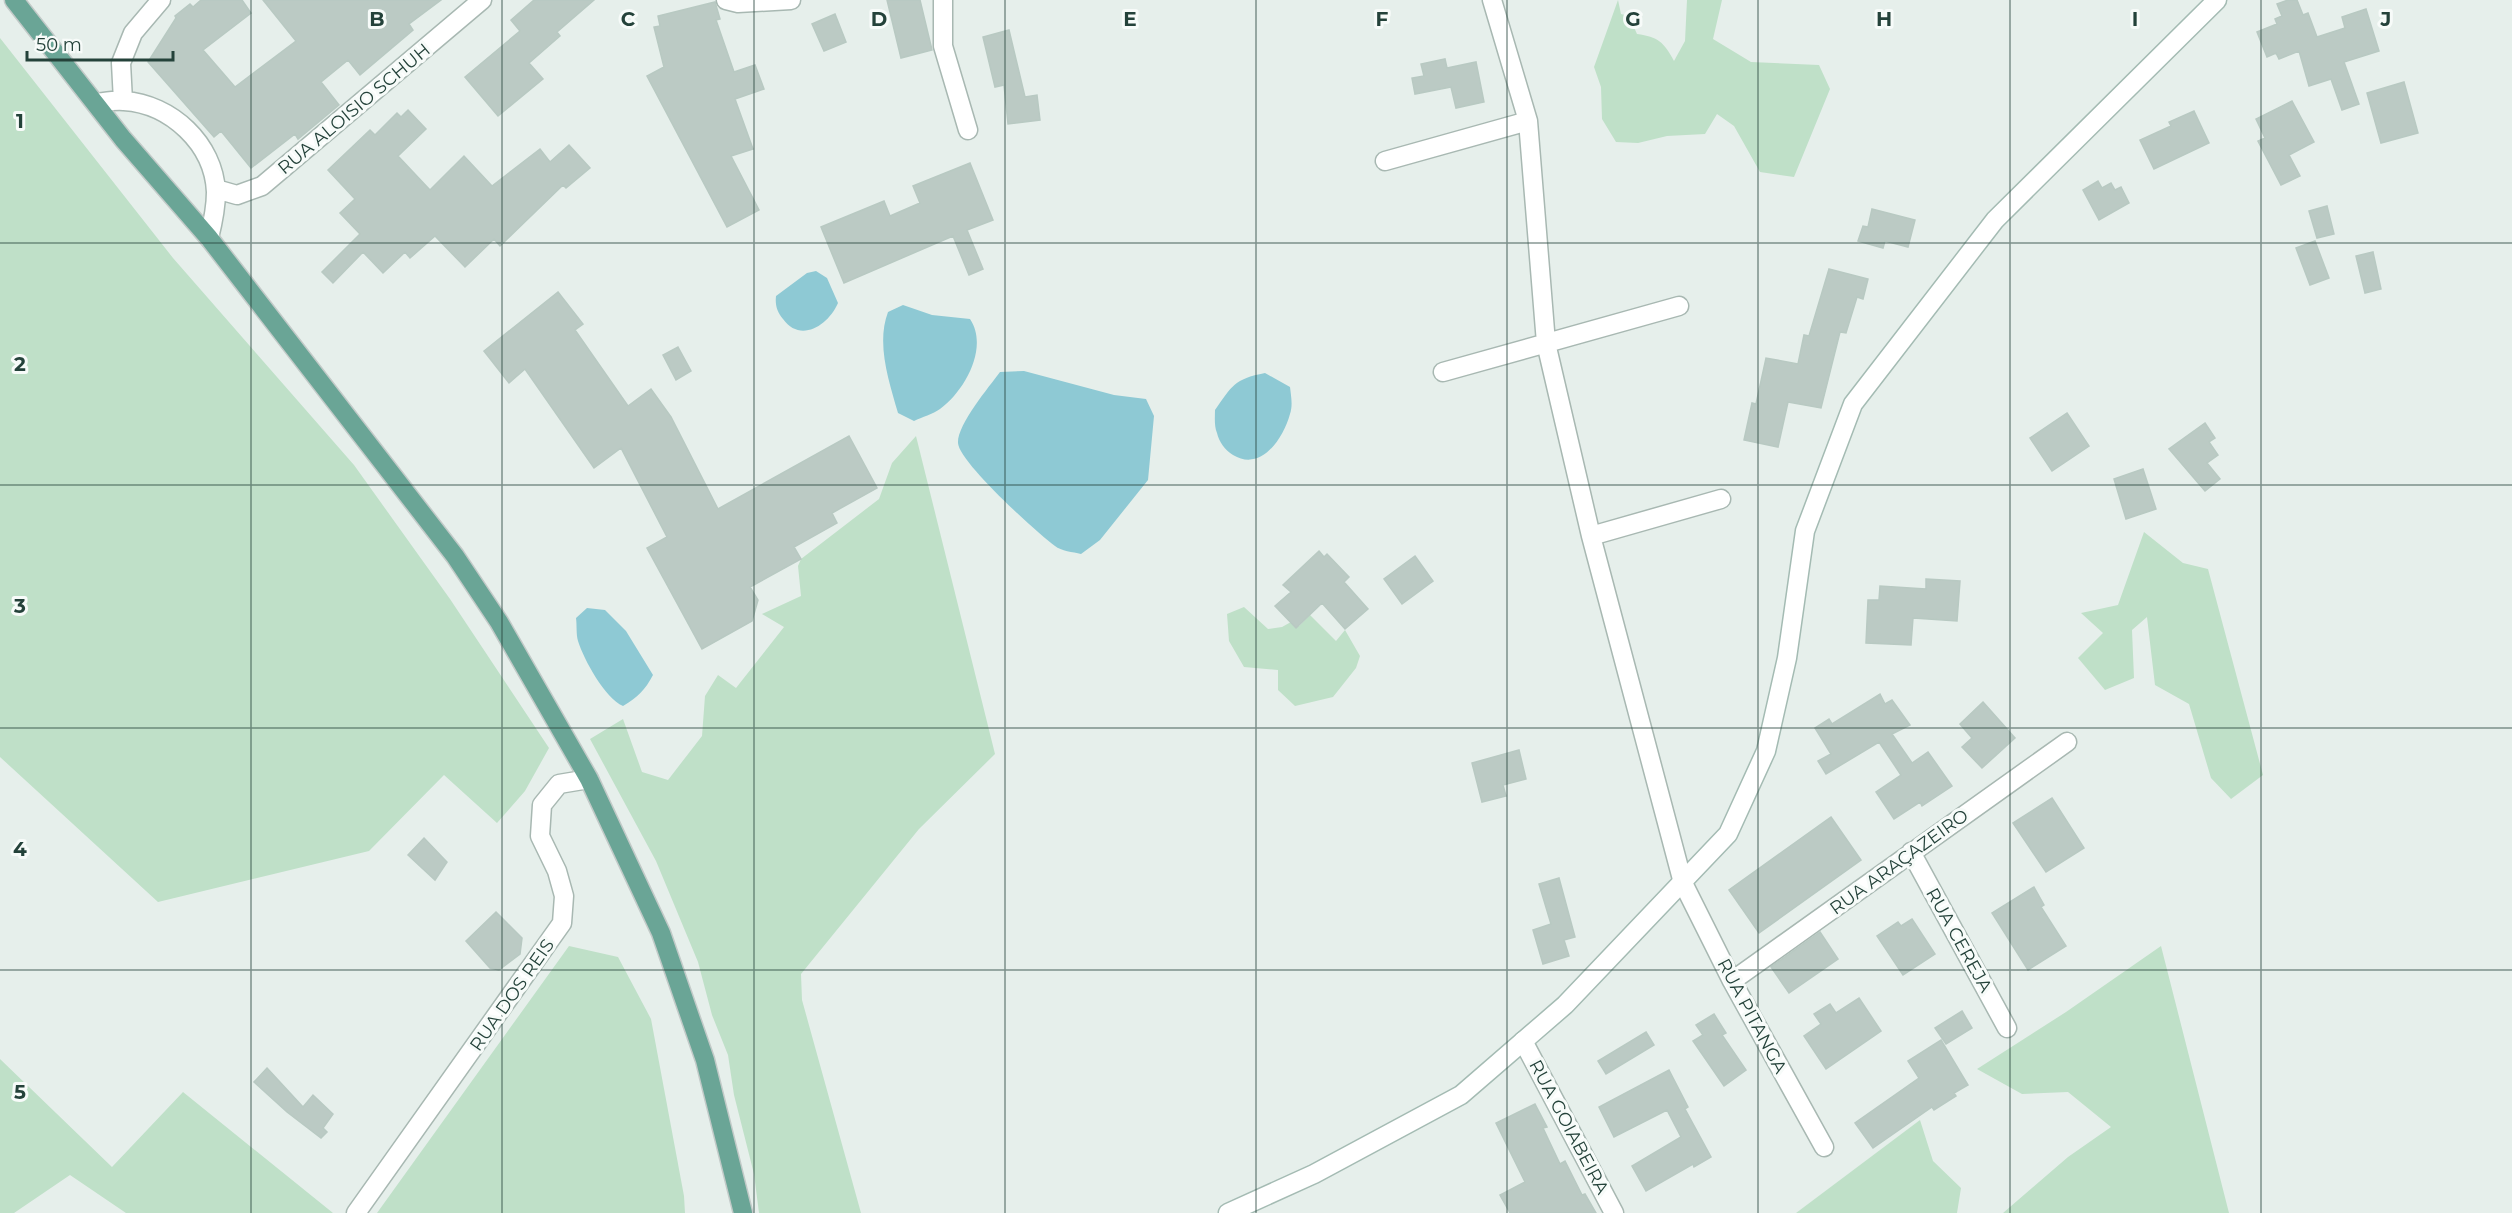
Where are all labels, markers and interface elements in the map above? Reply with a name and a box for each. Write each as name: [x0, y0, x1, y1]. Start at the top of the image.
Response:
text: B: [369, 7, 385, 31]
text: C: [621, 7, 636, 31]
text: D: [871, 7, 887, 31]
text: E: [1123, 7, 1137, 31]
text: F: [1376, 7, 1389, 31]
text: G: [1625, 7, 1641, 31]
text: H: [1876, 7, 1892, 31]
text: I: [2132, 7, 2138, 31]
text: J: [2380, 7, 2391, 31]
scale bar: [27, 24, 172, 62]
text: 50 m: [36, 34, 82, 56]
street label: RUA ALOISIO SCHUH: [273, 39, 435, 179]
text: 1: [16, 109, 24, 133]
text: 2: [14, 352, 26, 376]
text: 3: [13, 594, 26, 618]
street label: RUA ARAÇAZEIRO: [1825, 804, 1973, 920]
text: 4: [13, 837, 27, 861]
street label: RUA CEREJA: [1921, 884, 1997, 996]
street label: RUA DOS REIS: [465, 935, 559, 1055]
street label: RUA PITANGA: [1713, 955, 1792, 1077]
street label: RUA GOIABEIRA: [1524, 1056, 1614, 1198]
text: 5: [14, 1080, 26, 1104]

